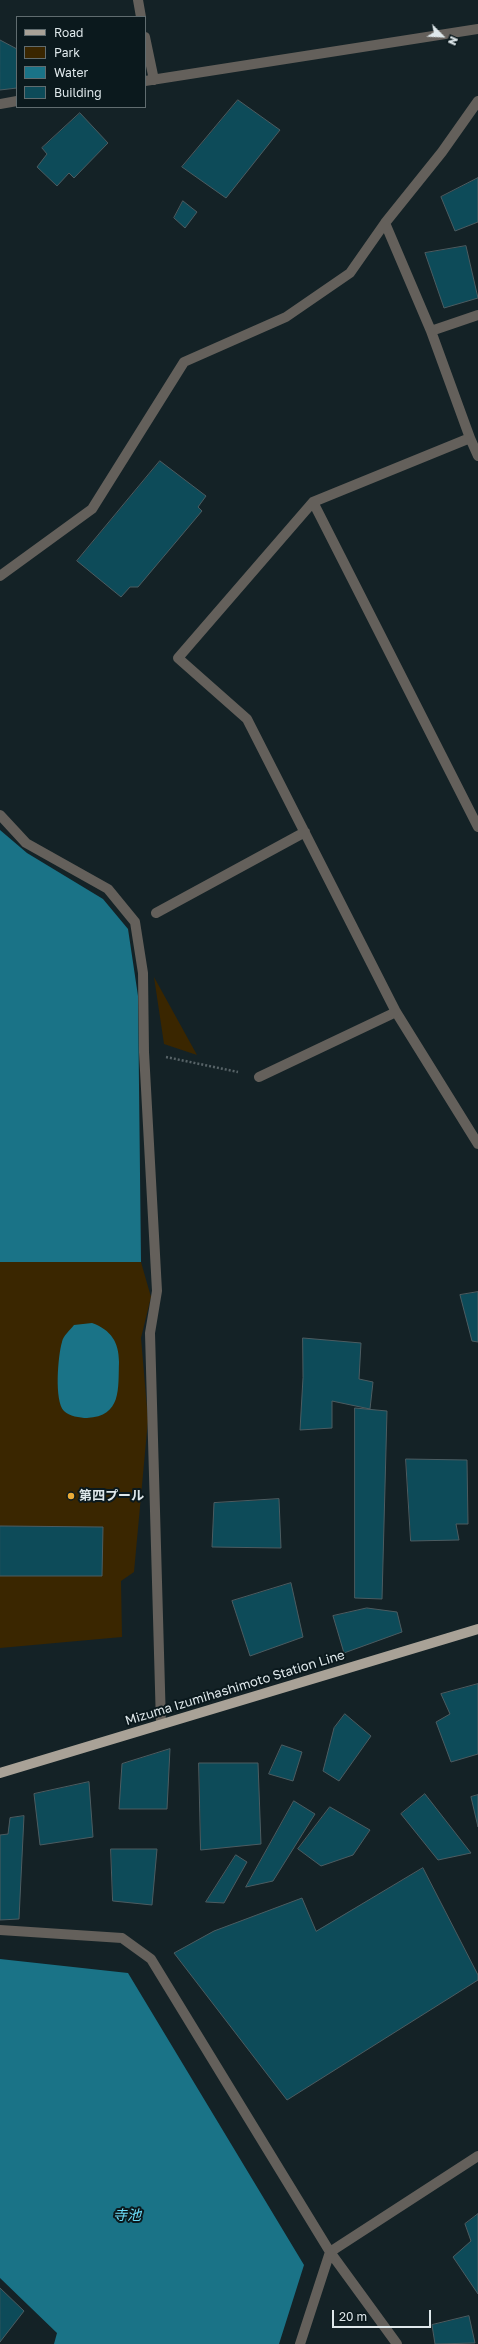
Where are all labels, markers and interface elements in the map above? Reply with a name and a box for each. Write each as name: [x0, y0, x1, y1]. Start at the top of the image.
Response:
legend: [16, 16, 146, 108]
north arrow: [422, 16, 462, 56]
text: Road: [54, 25, 83, 40]
text: N: [446, 35, 461, 48]
text: Park: [54, 45, 80, 60]
text: Water: [54, 65, 88, 80]
text: Building: [54, 85, 102, 100]
place label: 第四プール: [79, 1488, 144, 1504]
marker: 第四プール: [66, 1491, 76, 1501]
street label: Mizuma Izumihashimoto Station Line: [123, 1647, 347, 1729]
water label: 寺池: [113, 2208, 141, 2224]
scale bar: [334, 2302, 433, 2328]
text: 20 m: [339, 2309, 367, 2324]

